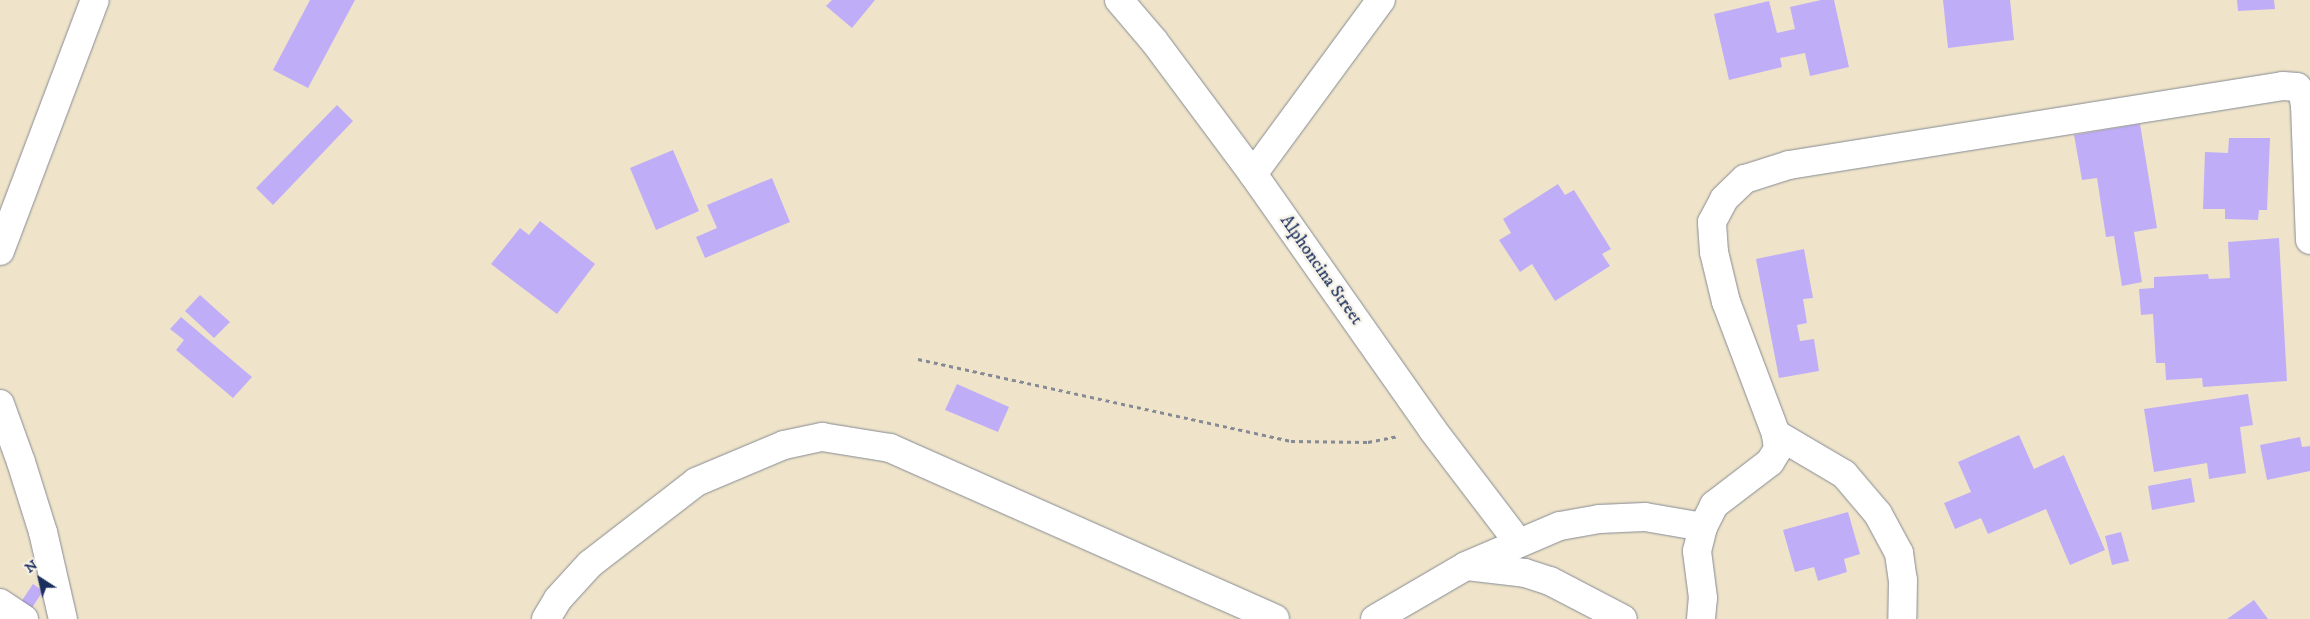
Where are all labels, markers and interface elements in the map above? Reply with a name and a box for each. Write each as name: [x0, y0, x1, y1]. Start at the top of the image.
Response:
street label: Alphoncina Street: [1275, 211, 1367, 329]
north arrow: [15, 554, 65, 604]
text: N: [22, 556, 41, 577]

